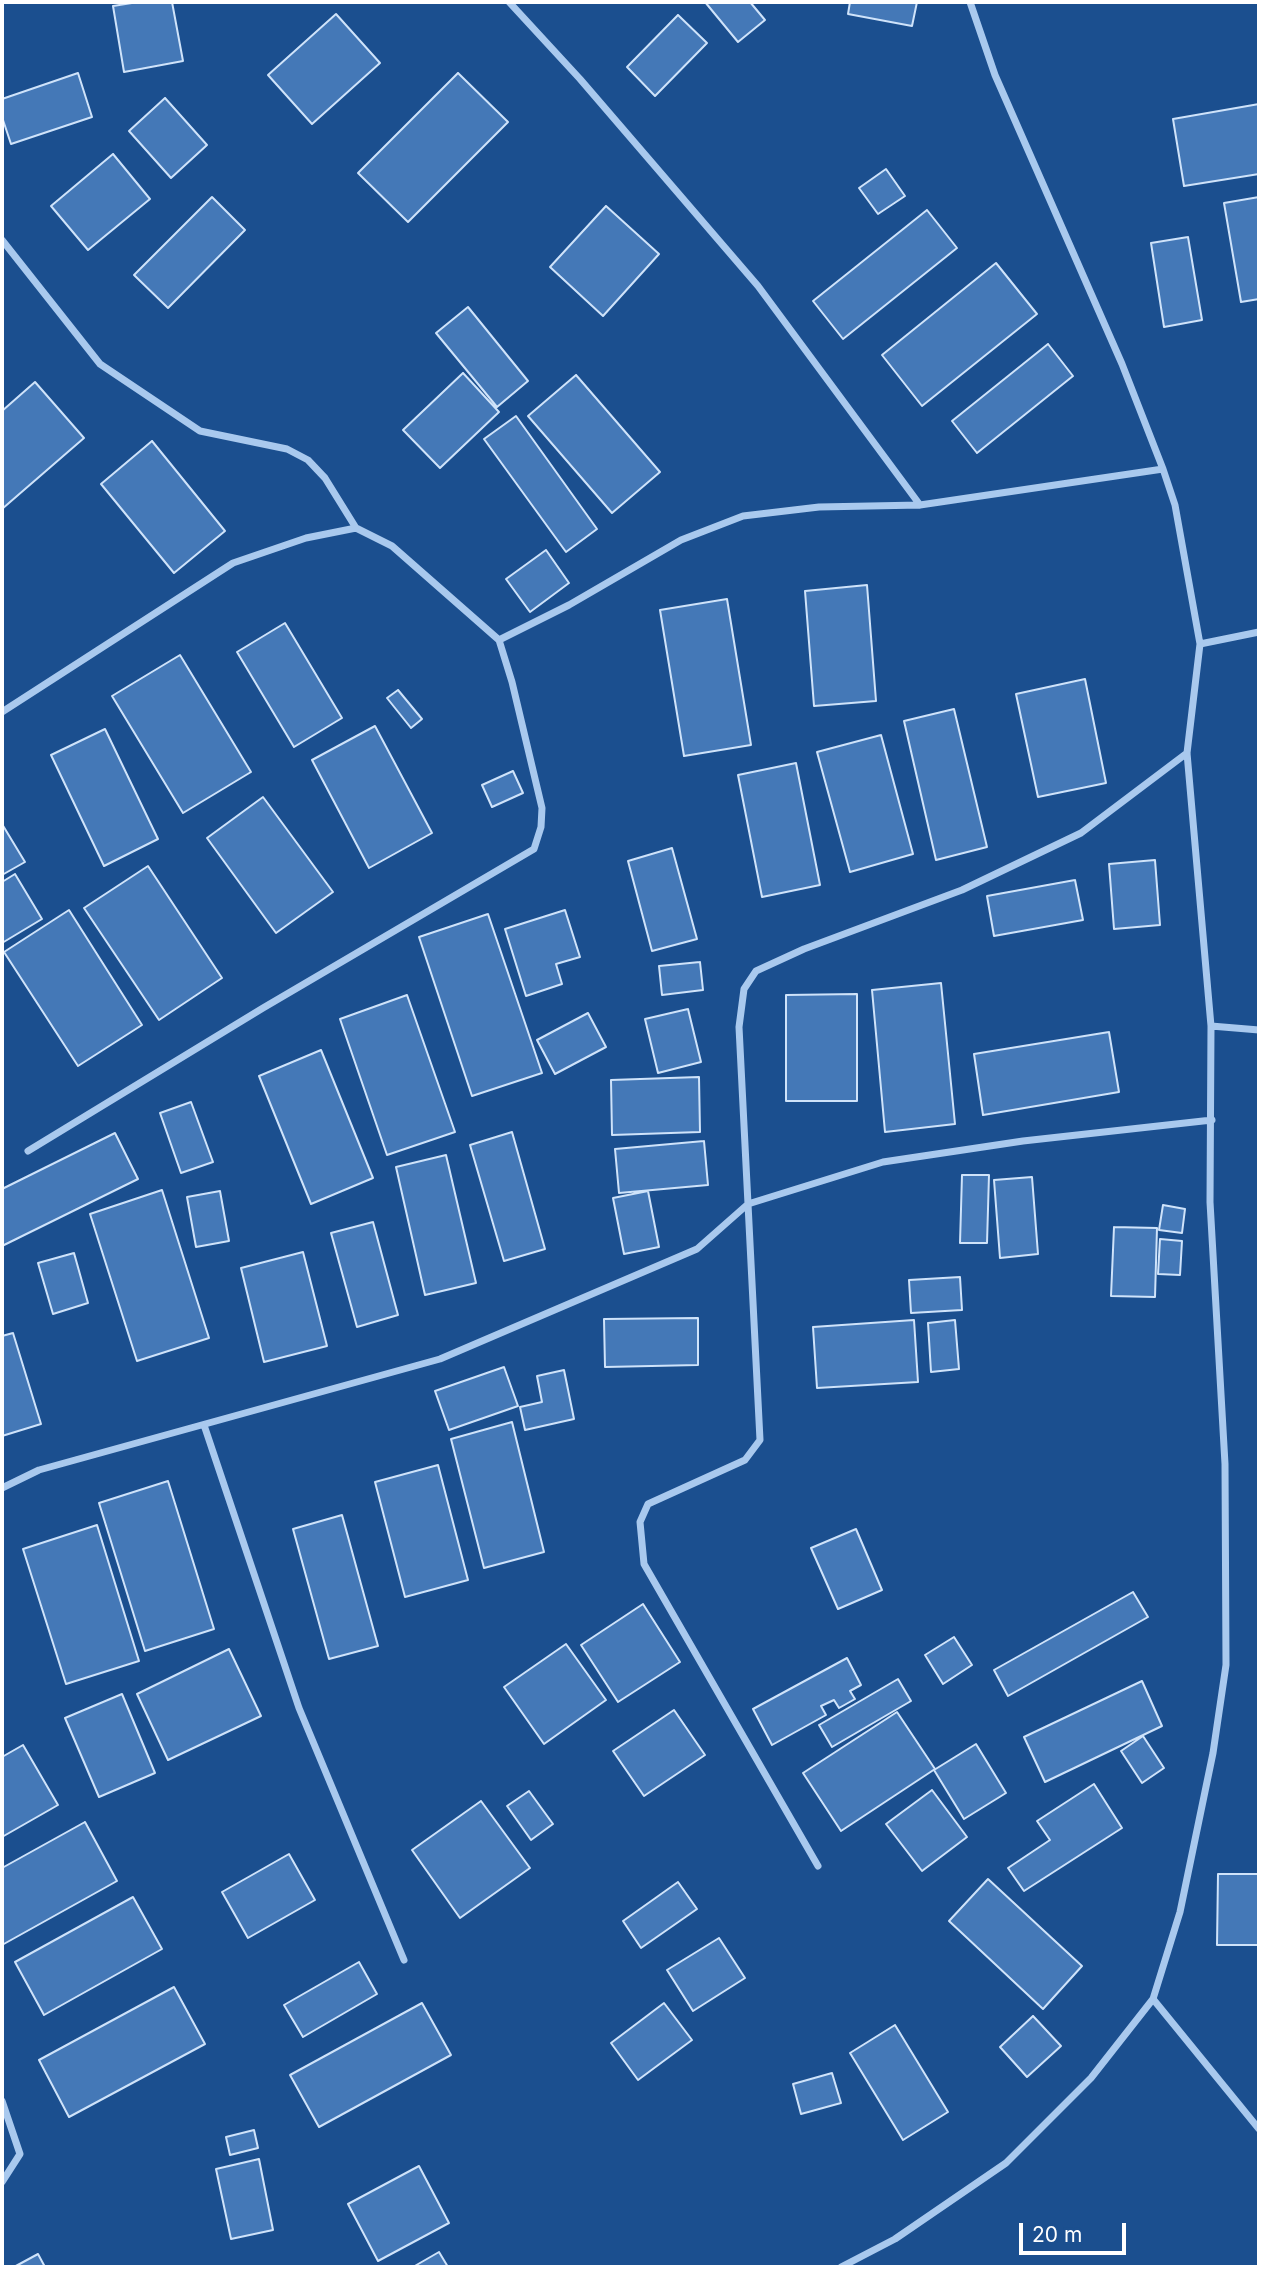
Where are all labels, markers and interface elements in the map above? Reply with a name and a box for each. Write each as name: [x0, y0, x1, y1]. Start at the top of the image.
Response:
scale bar: [1023, 2210, 1130, 2254]
text: 20 m: [1032, 2222, 1082, 2247]

